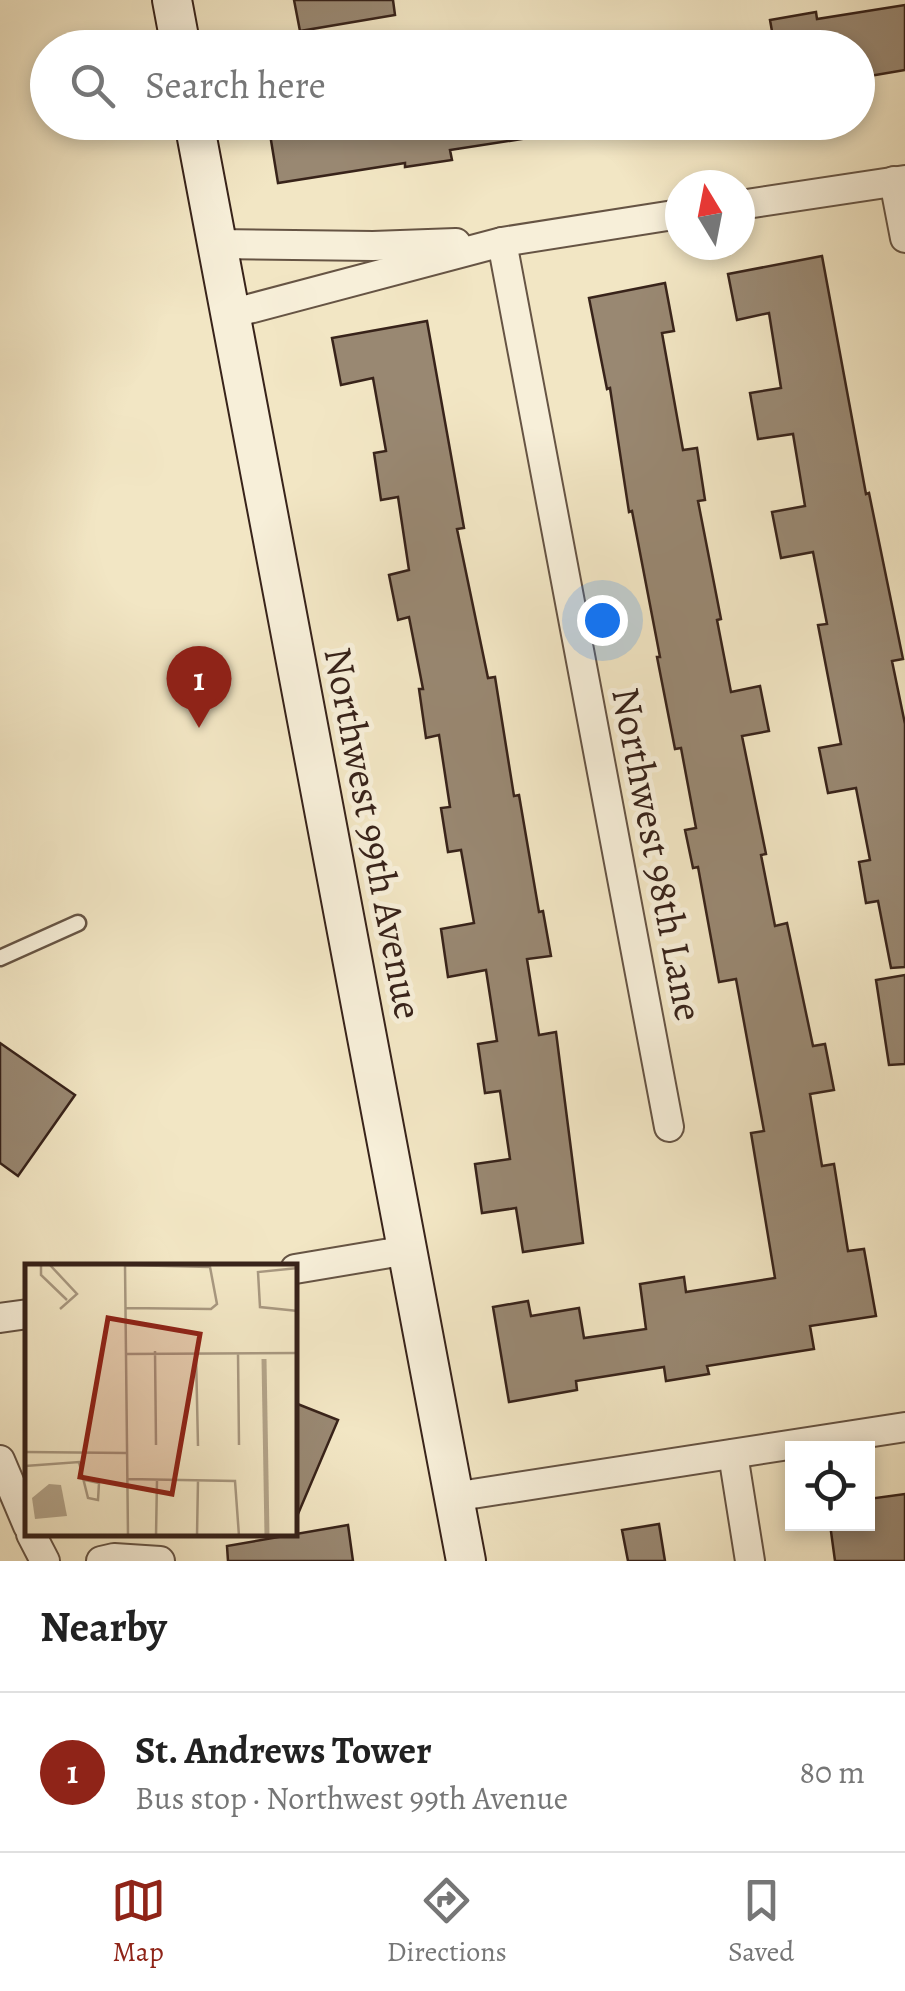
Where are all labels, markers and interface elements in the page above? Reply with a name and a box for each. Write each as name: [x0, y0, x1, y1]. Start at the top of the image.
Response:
search box: [30, 30, 875, 140]
icon: search: [65, 58, 120, 113]
text: Search here: [145, 59, 326, 111]
north arrow: [665, 170, 755, 260]
your location: [577, 595, 628, 646]
street label: Northwest 99th Avenue: [310, 642, 437, 1024]
pin: 1: [166, 646, 232, 728]
street label: Northwest 98th Lane: [598, 683, 717, 1025]
inset map: [25, 1264, 298, 1536]
map controls: [785, 1441, 875, 1531]
button: locate: [785, 1441, 875, 1531]
text: Nearby: [40, 1598, 167, 1655]
text: St. Andrews Tower: [135, 1724, 432, 1776]
text: 1: [67, 1750, 78, 1794]
text: 80 m: [799, 1750, 865, 1794]
text: Bus stop · Northwest 99th Avenue: [135, 1776, 568, 1820]
tab: Map: [111, 1873, 166, 1971]
tab: Directions: [387, 1873, 507, 1971]
tab: Saved: [728, 1873, 794, 1971]

